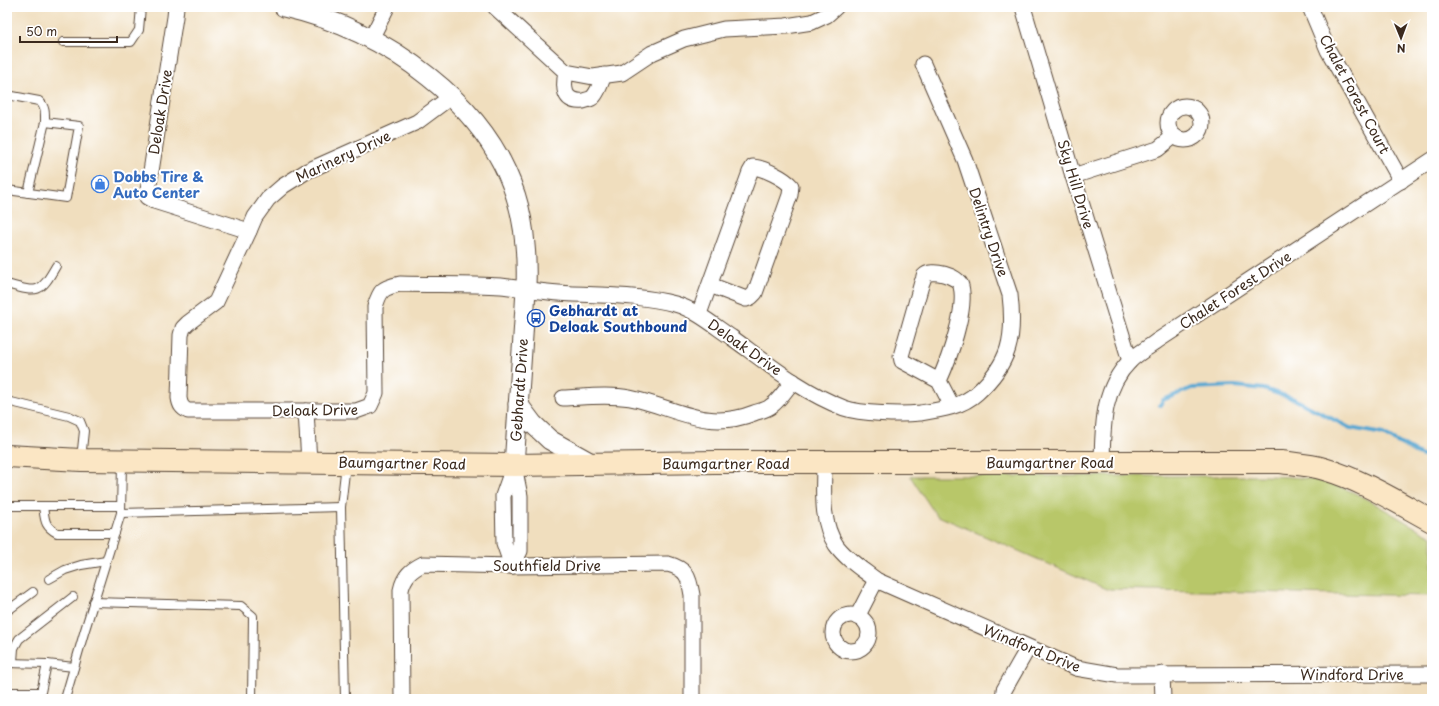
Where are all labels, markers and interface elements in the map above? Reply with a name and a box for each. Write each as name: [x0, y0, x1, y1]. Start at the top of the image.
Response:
scale bar: [20, 18, 117, 44]
north arrow: [1381, 18, 1421, 58]
text: 50 m: [26, 22, 57, 40]
street label: Chalet Forest Court: [1315, 30, 1396, 158]
text: N: [1396, 40, 1406, 57]
street label: Deloak Drive: [143, 68, 177, 156]
street label: Marinery Drive: [292, 125, 394, 187]
street label: Sky Hill Drive: [1052, 137, 1100, 231]
place label: Dobbs Tire & Auto Center: [113, 166, 204, 203]
shop icon: Dobbs Tire & Auto Center: [90, 174, 110, 194]
street label: Delintry Drive: [964, 185, 1014, 279]
street label: Chalet Forest Drive: [1175, 246, 1295, 334]
place label: Gebhardt at Deloak Southbound: [549, 300, 688, 337]
bus stop icon: Gebhardt at Deloak Southbound: [526, 308, 546, 328]
street label: Deloak Drive: [704, 314, 786, 380]
street label: Gebhardt Drive: [505, 338, 533, 442]
street label: Deloak Drive: [272, 399, 358, 421]
street label: Baumgartner Road: [338, 451, 466, 475]
street label: Baumgartner Road: [986, 452, 1114, 473]
street label: Baumgartner Road: [662, 453, 790, 474]
street label: Southfield Drive: [493, 555, 601, 576]
street label: Windford Drive: [980, 619, 1084, 677]
street label: Windford Drive: [1300, 664, 1404, 685]

